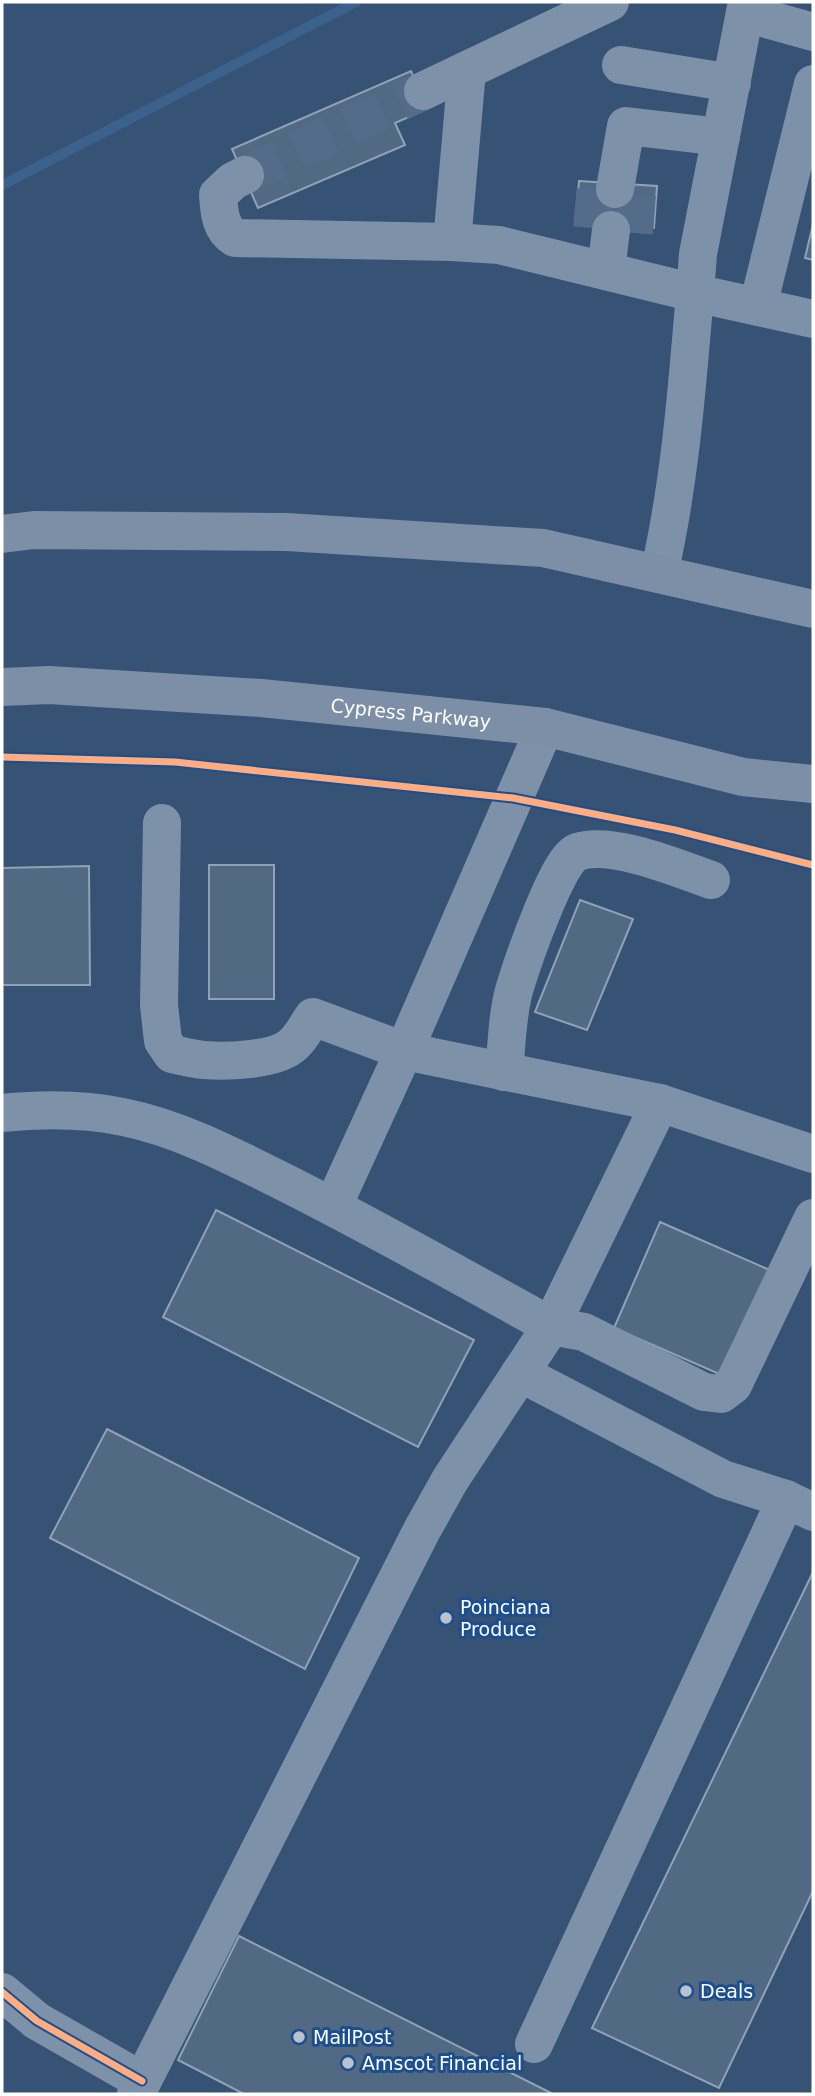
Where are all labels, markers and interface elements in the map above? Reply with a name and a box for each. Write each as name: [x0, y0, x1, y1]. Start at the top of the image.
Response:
street label: Cypress Parkway: [330, 694, 492, 732]
place label: Poinciana Produce: [460, 1596, 551, 1640]
marker: Poinciana Produce: [438, 1610, 454, 1626]
place label: Deals: [700, 1980, 753, 2002]
marker: Deals: [678, 1983, 694, 1999]
place label: MailPost: [313, 2026, 391, 2048]
marker: MailPost: [291, 2029, 307, 2045]
place label: Amscot Financial: [362, 2052, 522, 2074]
marker: Amscot Financial: [340, 2055, 356, 2071]

